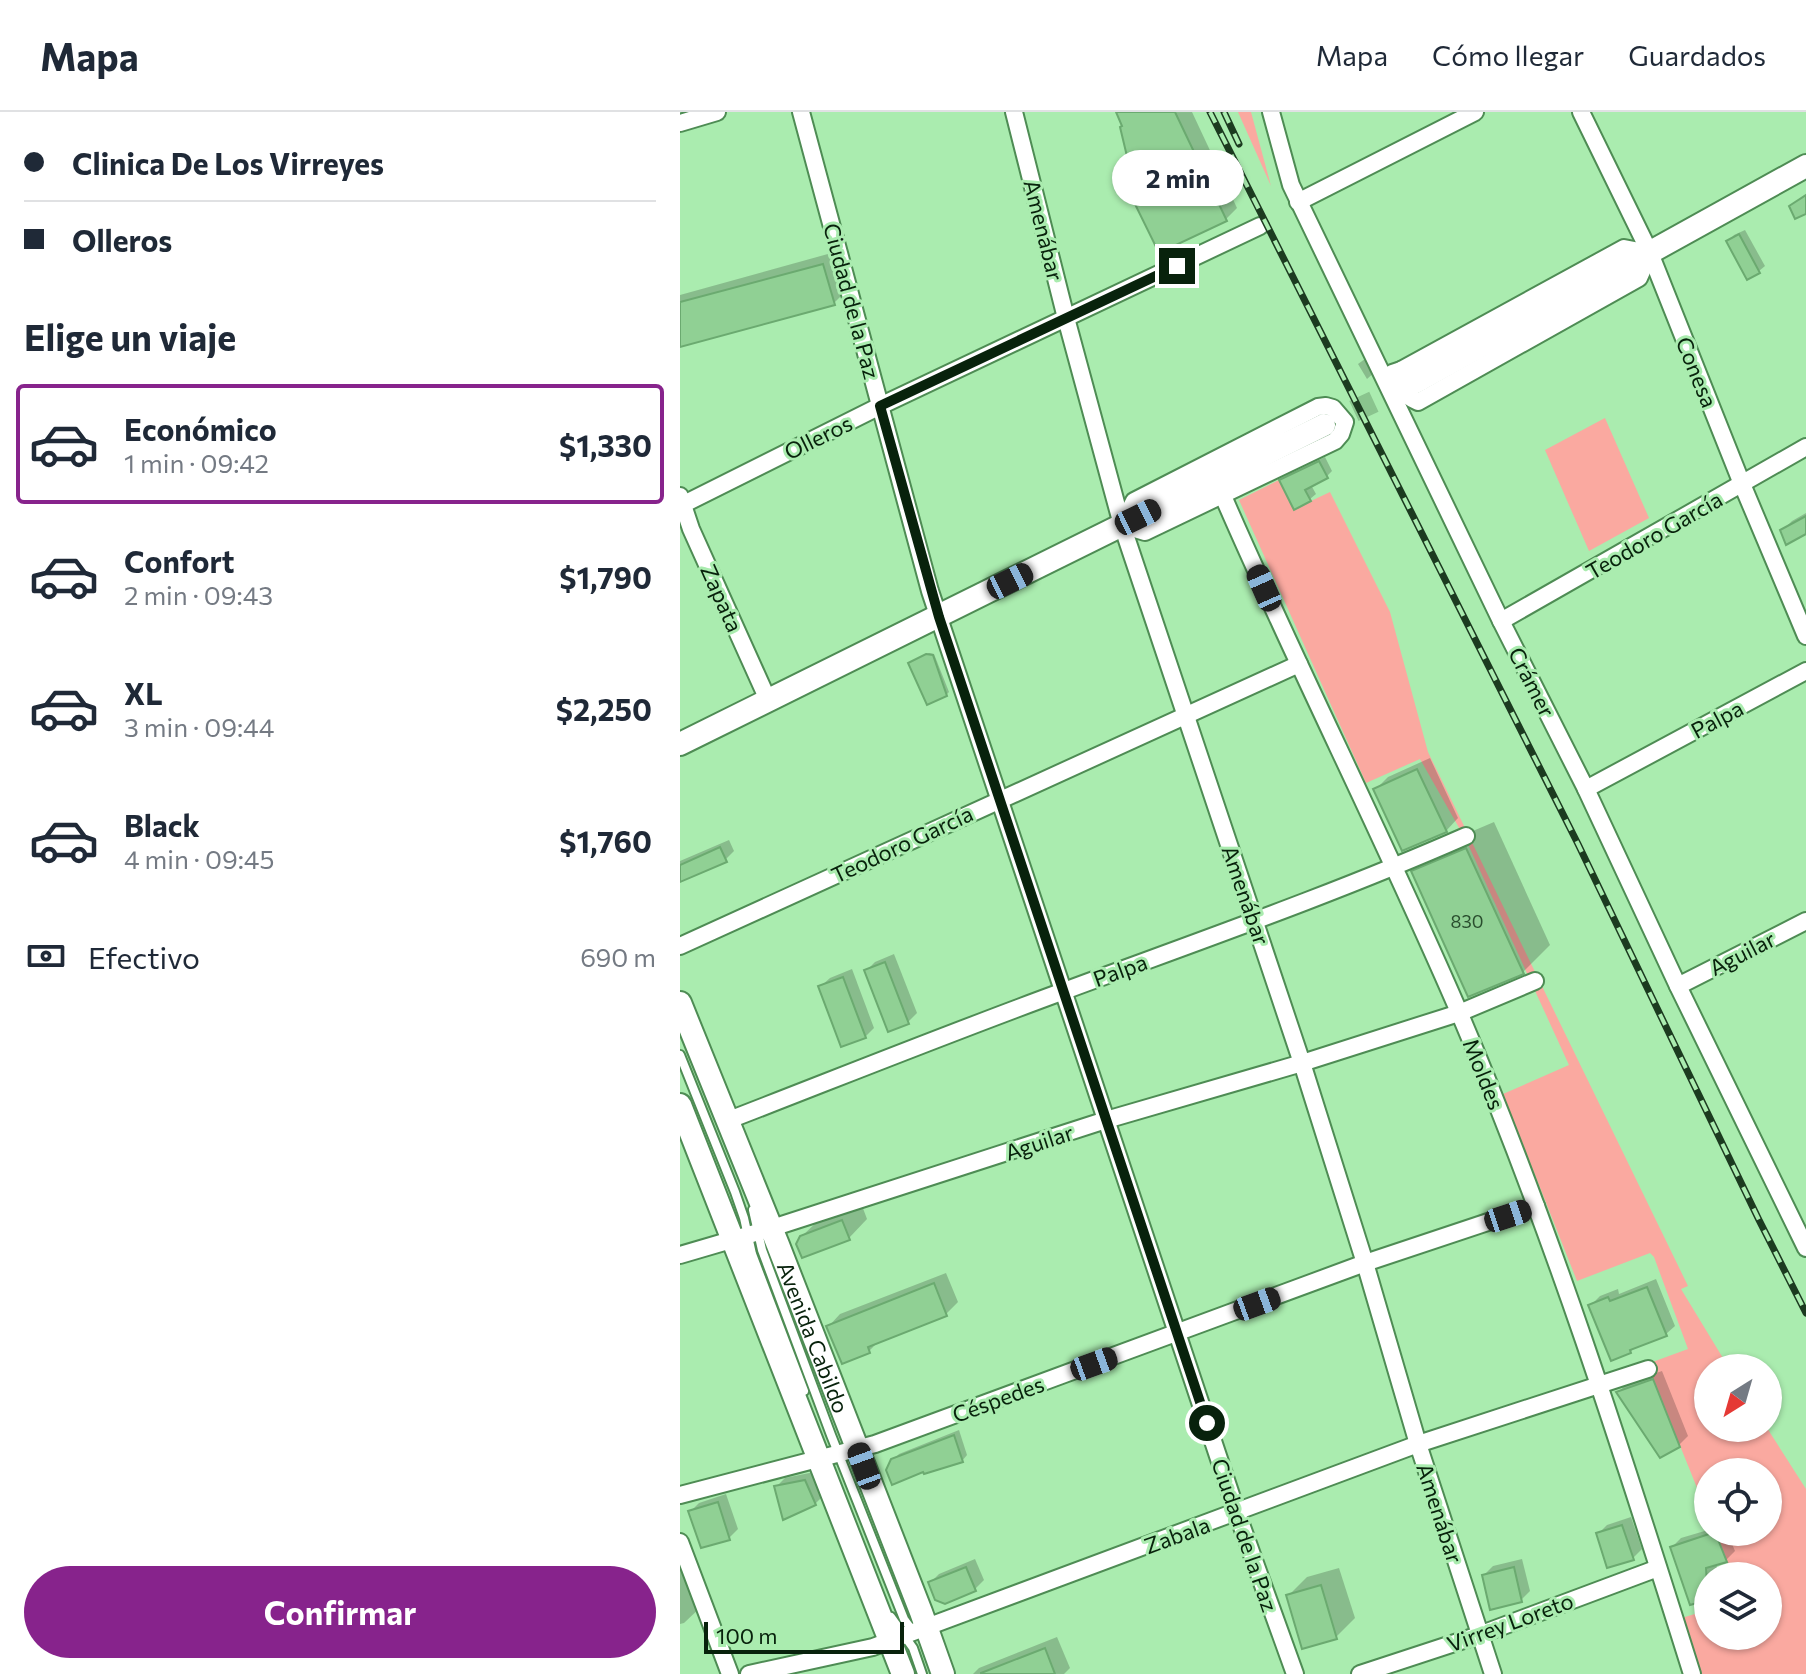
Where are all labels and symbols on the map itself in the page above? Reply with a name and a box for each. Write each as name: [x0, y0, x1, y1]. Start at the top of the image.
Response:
callout: 2 min: [1111, 150, 1243, 206]
street label: Amenábar: [1018, 177, 1070, 284]
street label: Ciudad de la Paz: [818, 220, 886, 382]
route end: [1159, 248, 1195, 284]
street label: Conesa: [1671, 333, 1723, 411]
street label: Olleros: [780, 409, 856, 465]
street label: Teodoro García: [1581, 485, 1727, 585]
car: [1111, 496, 1165, 538]
street label: Zapata: [695, 560, 749, 636]
car: [983, 560, 1037, 602]
car: [1243, 561, 1285, 615]
street label: Crámer: [1503, 643, 1561, 722]
street label: Palpa: [1686, 694, 1748, 744]
street label: Teodoro García: [827, 799, 977, 889]
street label: Amenábar: [1216, 842, 1276, 948]
house number: 830: [1451, 910, 1483, 932]
street label: Aguilar: [1704, 925, 1780, 981]
street label: Palpa: [1089, 948, 1151, 992]
street label: Moldes: [1458, 1035, 1510, 1113]
street label: Aguilar: [1001, 1118, 1077, 1166]
car: [1481, 1197, 1535, 1235]
street label: Avenida Cabildo: [772, 1258, 856, 1417]
car: [1230, 1285, 1284, 1323]
car: [1067, 1345, 1121, 1383]
north arrow: [1694, 1354, 1782, 1442]
street label: Céspedes: [948, 1370, 1048, 1428]
route start: [1189, 1405, 1225, 1441]
car: [845, 1439, 883, 1493]
street label: Ciudad de la Paz: [1206, 1455, 1284, 1615]
street label: Amenábar: [1411, 1460, 1469, 1566]
street label: Zabala: [1140, 1511, 1214, 1559]
street label: Virrey Loreto: [1443, 1587, 1577, 1657]
scale bar: [704, 1618, 904, 1654]

